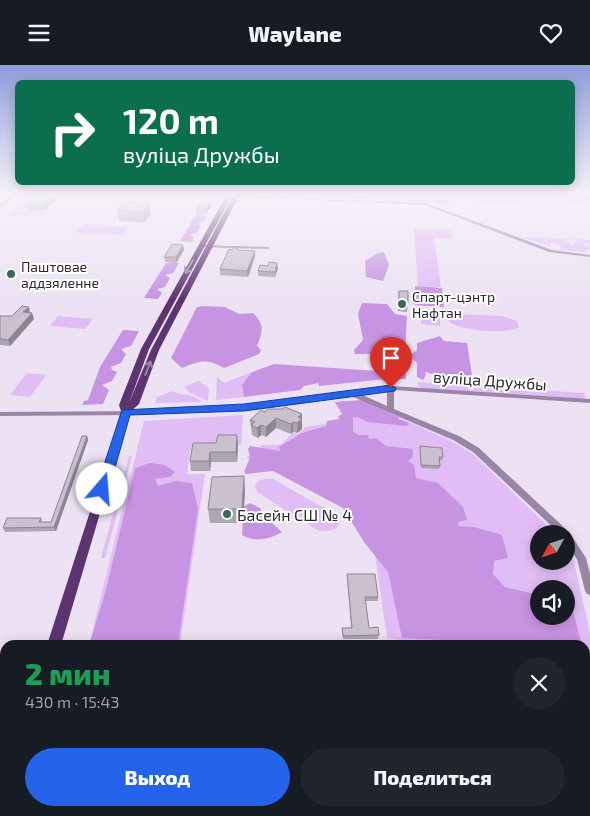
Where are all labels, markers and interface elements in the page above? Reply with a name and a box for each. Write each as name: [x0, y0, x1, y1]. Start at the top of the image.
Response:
icon: menu: [25, 19, 53, 47]
icon: heart: [537, 19, 565, 47]
text: Waylane: [248, 20, 342, 46]
text: 120 m: [123, 99, 219, 141]
icon: right: [40, 100, 105, 165]
text: вуліца Дружбы: [123, 141, 280, 167]
place label: Паштовае аддзяленне: [21, 258, 99, 291]
one-way arrow: [184, 260, 194, 275]
marker: Паштовае аддзяленне: [5, 268, 17, 280]
place label: Спарт-цэнтр Нафтан: [412, 288, 495, 321]
marker: Спарт-цэнтр Нафтан: [396, 298, 408, 310]
pin: [370, 337, 412, 388]
icon: arrive: [377, 344, 405, 372]
one-way arrow: [144, 361, 153, 377]
street label: вуліца Дружбы: [432, 367, 547, 394]
position arrow: [75, 462, 127, 514]
place label: Басейн СШ № 4: [237, 505, 352, 524]
marker: Басейн СШ № 4: [221, 508, 233, 520]
north arrow: [530, 525, 575, 570]
map controls: [530, 525, 575, 625]
button: sound: [530, 580, 575, 625]
text: 2 мин: [25, 655, 110, 691]
button: close: [513, 657, 565, 709]
text: 430 m · 15:43: [25, 692, 119, 711]
button: Выход: [25, 748, 290, 806]
button: Поделиться: [300, 748, 565, 806]

